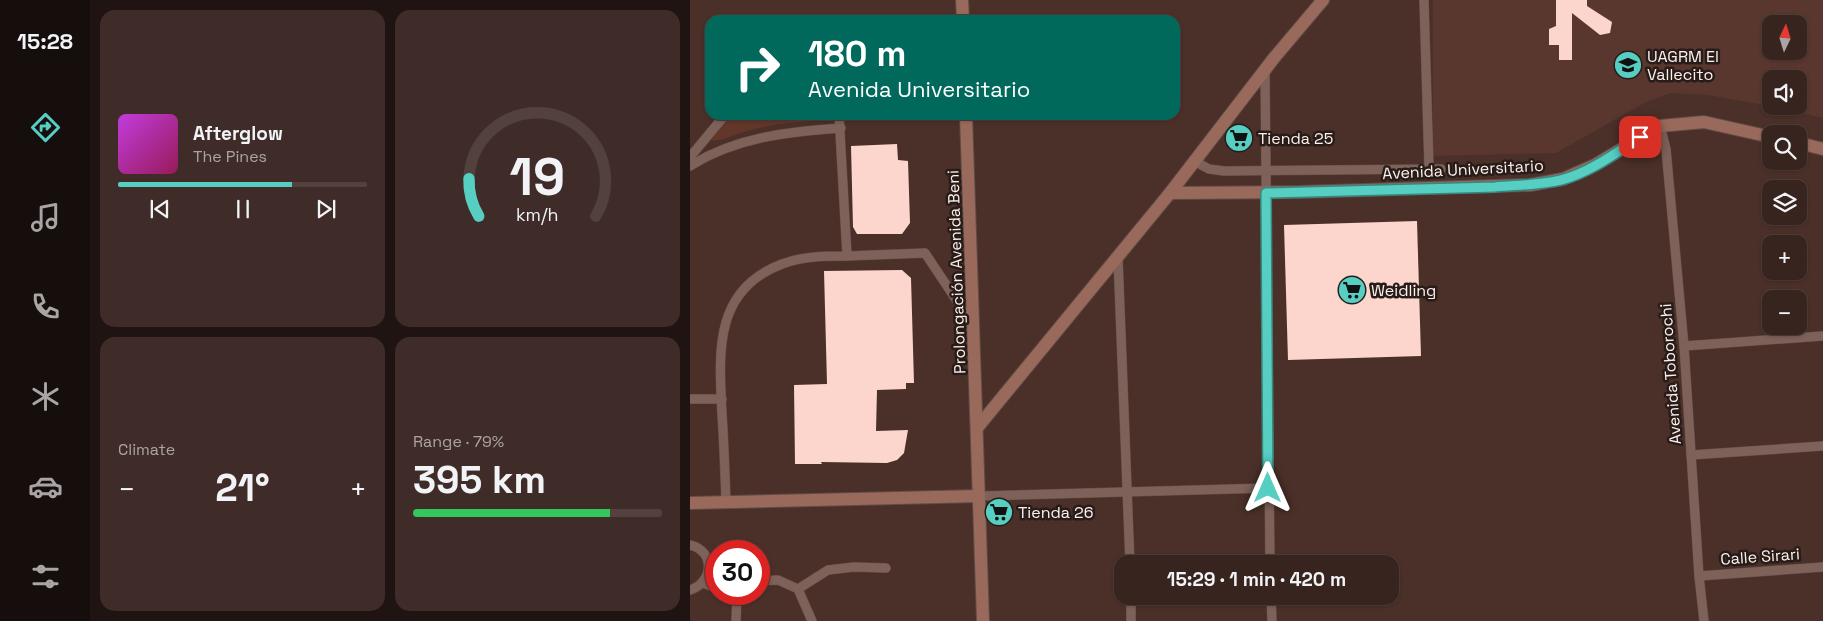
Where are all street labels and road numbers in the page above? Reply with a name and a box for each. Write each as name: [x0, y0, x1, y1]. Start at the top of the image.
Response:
street label: Avenida Universitario: [1382, 155, 1544, 184]
street label: Prolongación Avenida Beni: [942, 170, 971, 374]
street label: Avenida Toborochi: [1655, 303, 1686, 445]
street label: Calle Sirari: [1720, 543, 1800, 570]

